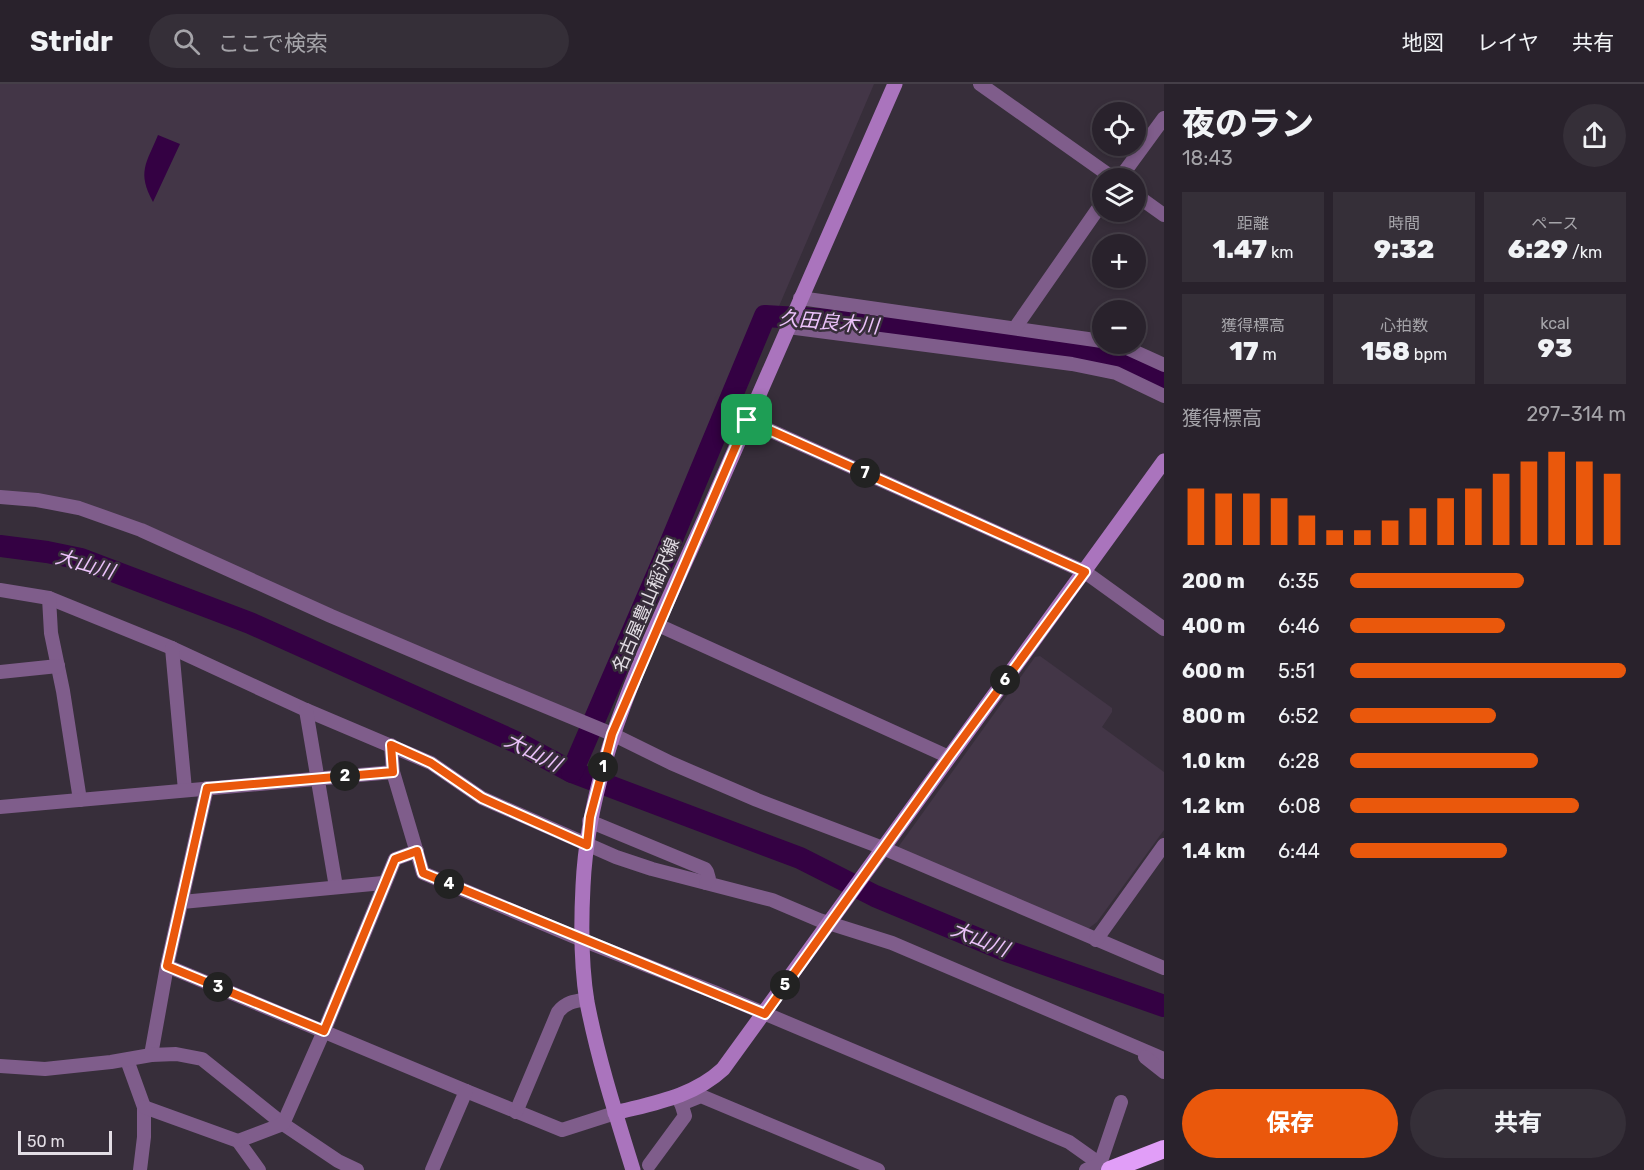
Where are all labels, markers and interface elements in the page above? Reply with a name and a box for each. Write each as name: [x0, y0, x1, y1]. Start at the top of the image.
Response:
search box: [149, 14, 569, 68]
text: Stridr: [30, 25, 113, 58]
icon: search: [170, 25, 203, 58]
text: ここで検索: [218, 30, 328, 57]
text: 地図: [1402, 30, 1444, 55]
text: レイヤ: [1477, 30, 1539, 55]
text: 共有: [1572, 30, 1614, 55]
map controls: [1092, 102, 1146, 354]
button: locate: [1092, 102, 1146, 156]
text: 夜のラン: [1182, 104, 1314, 143]
button: share: [1563, 104, 1626, 167]
text: 18:43: [1182, 146, 1233, 170]
button: layers: [1092, 168, 1146, 222]
text: 距離: [1237, 214, 1269, 233]
text: 時間: [1388, 214, 1420, 233]
text: ペース: [1531, 214, 1579, 233]
button: +: [1092, 234, 1146, 288]
text: 1.47: [1212, 234, 1267, 265]
text: 9:32: [1374, 234, 1434, 265]
text: 6:29: [1508, 234, 1568, 265]
text: km: [1267, 243, 1294, 262]
text: /km: [1568, 243, 1602, 262]
button: −: [1092, 300, 1146, 354]
water label: 久田良木川: [778, 306, 882, 338]
text: kcal: [1540, 314, 1570, 333]
text: 獲得標高: [1221, 316, 1285, 335]
text: 心拍数: [1380, 316, 1428, 335]
text: 93: [1538, 333, 1572, 364]
text: 17: [1229, 336, 1259, 367]
text: 158: [1361, 336, 1410, 367]
text: m: [1259, 345, 1277, 364]
text: bpm: [1410, 345, 1447, 364]
pin: [721, 394, 772, 445]
text: 297–314 m: [1526, 402, 1626, 426]
icon: arrive: [730, 403, 763, 436]
text: 獲得標高: [1182, 406, 1262, 430]
pin: 7: [850, 458, 880, 488]
text: 7: [860, 463, 870, 482]
street label: 名古屋豊山稲沢線: [608, 534, 684, 676]
water label: 大山川: [53, 544, 119, 584]
text: 200 m: [1182, 569, 1245, 593]
text: 6:35: [1278, 569, 1319, 593]
text: 400 m: [1182, 614, 1245, 638]
text: 6:46: [1278, 614, 1320, 638]
text: 600 m: [1182, 659, 1245, 683]
text: 5:51: [1278, 659, 1315, 683]
pin: 6: [990, 665, 1020, 695]
text: 6: [1000, 670, 1010, 689]
text: 800 m: [1182, 704, 1245, 728]
text: 6:52: [1278, 704, 1319, 728]
water label: 大山川: [501, 728, 567, 777]
text: 1.0 km: [1182, 749, 1245, 773]
text: 6:28: [1278, 749, 1320, 773]
pin: 1: [588, 752, 618, 782]
text: 1: [599, 757, 607, 776]
pin: 2: [330, 761, 360, 791]
text: 2: [340, 766, 350, 785]
text: 1.2 km: [1182, 794, 1245, 818]
text: 6:08: [1278, 794, 1321, 818]
text: 1.4 km: [1182, 839, 1245, 863]
text: 6:44: [1278, 839, 1320, 863]
pin: 4: [434, 869, 464, 899]
text: 4: [444, 874, 454, 893]
water label: 大山川: [948, 917, 1014, 962]
pin: 5: [770, 970, 800, 1000]
pin: 3: [203, 972, 233, 1002]
text: 5: [780, 975, 790, 994]
text: 3: [213, 977, 223, 996]
button: 保存: [1182, 1089, 1398, 1158]
button: 共有: [1410, 1089, 1626, 1158]
scale bar: [18, 1128, 112, 1156]
text: 50 m: [27, 1132, 65, 1151]

